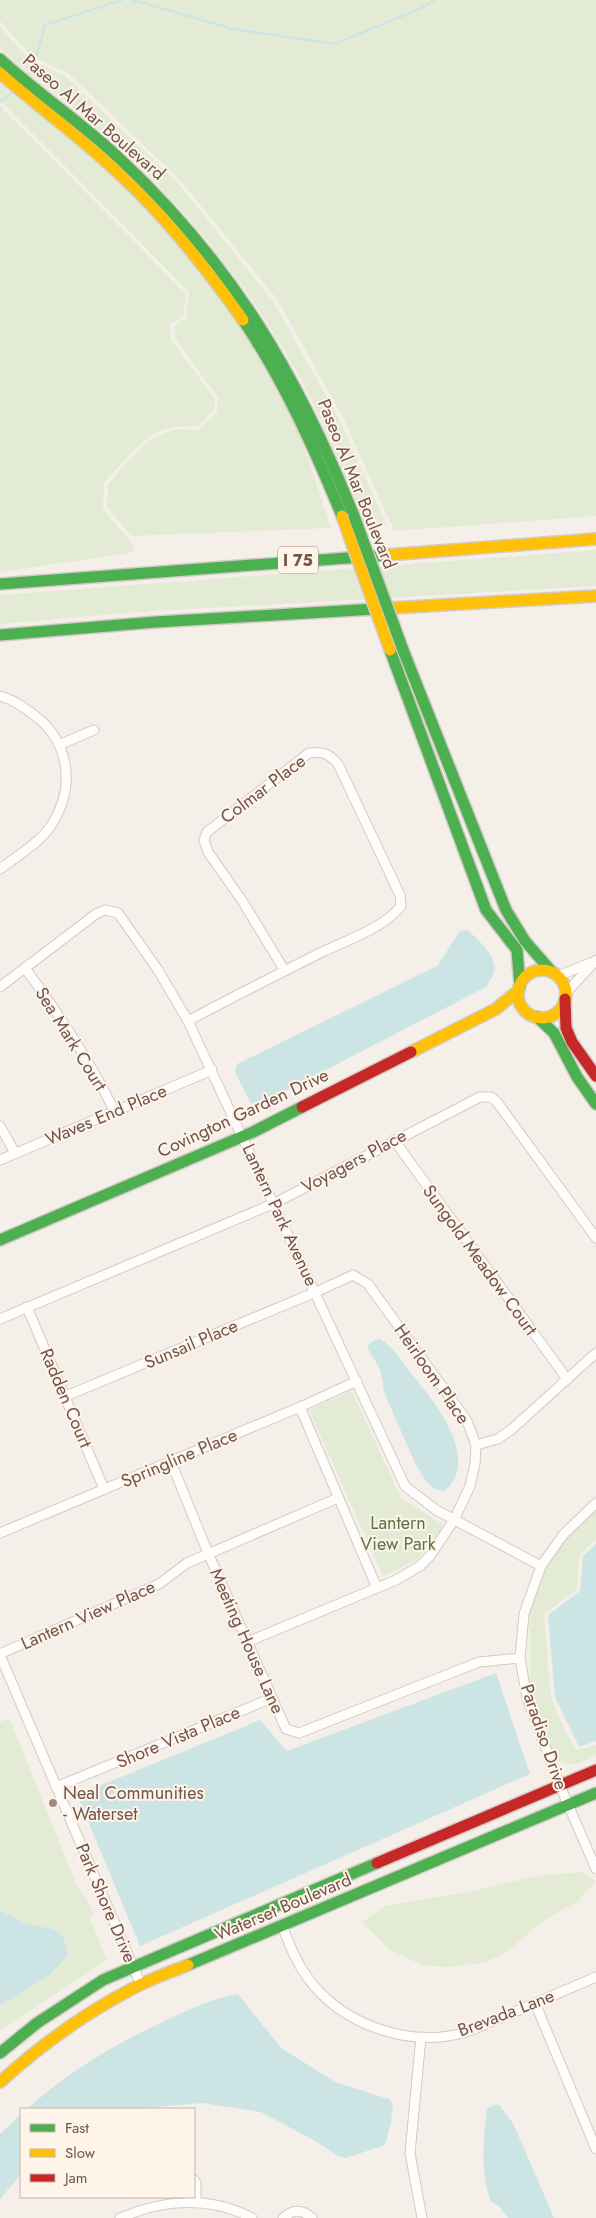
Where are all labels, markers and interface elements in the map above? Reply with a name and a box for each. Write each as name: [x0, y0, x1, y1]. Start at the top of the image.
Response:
street label: Paseo Al Mar Boulevard: [17, 48, 171, 186]
street label: Paseo Al Mar Boulevard: [311, 395, 403, 573]
road number: I 75: [278, 546, 318, 574]
street label: Colmar Place: [215, 748, 311, 830]
street label: Sea Mark Court: [29, 982, 114, 1097]
street label: Covington Garden Drive: [153, 1062, 333, 1164]
street label: Waves End Place: [41, 1078, 171, 1152]
street label: Voyagers Place: [297, 1122, 411, 1200]
street label: Lantern Park Avenue: [236, 1140, 324, 1290]
street label: Sungold Meadow Court: [416, 1179, 544, 1341]
street label: Sunsail Place: [140, 1313, 242, 1375]
street label: Heirloom Place: [388, 1319, 476, 1429]
street label: Radden Court: [33, 1344, 99, 1452]
street label: Springline Place: [117, 1422, 241, 1494]
park label: Lantern View Park: [360, 1510, 436, 1557]
street label: Meeting House Lane: [203, 1564, 291, 1718]
street label: Lantern View Place: [17, 1574, 159, 1656]
street label: Paradiso Drive: [514, 1681, 574, 1793]
street label: Shore Vista Place: [112, 1699, 244, 1775]
place label: Neal Communities - Waterset: [63, 1780, 204, 1827]
marker: Neal Communities - Waterset: [47, 1797, 59, 1809]
street label: Park Shore Drive: [69, 1839, 143, 1967]
street label: Waterset Boulevard: [211, 1866, 355, 1948]
street label: Brevada Lane: [454, 1983, 558, 2043]
legend: [20, 2108, 195, 2198]
text: Fast: [65, 2117, 89, 2139]
text: Slow: [65, 2142, 96, 2164]
text: Jam: [63, 2167, 88, 2189]

